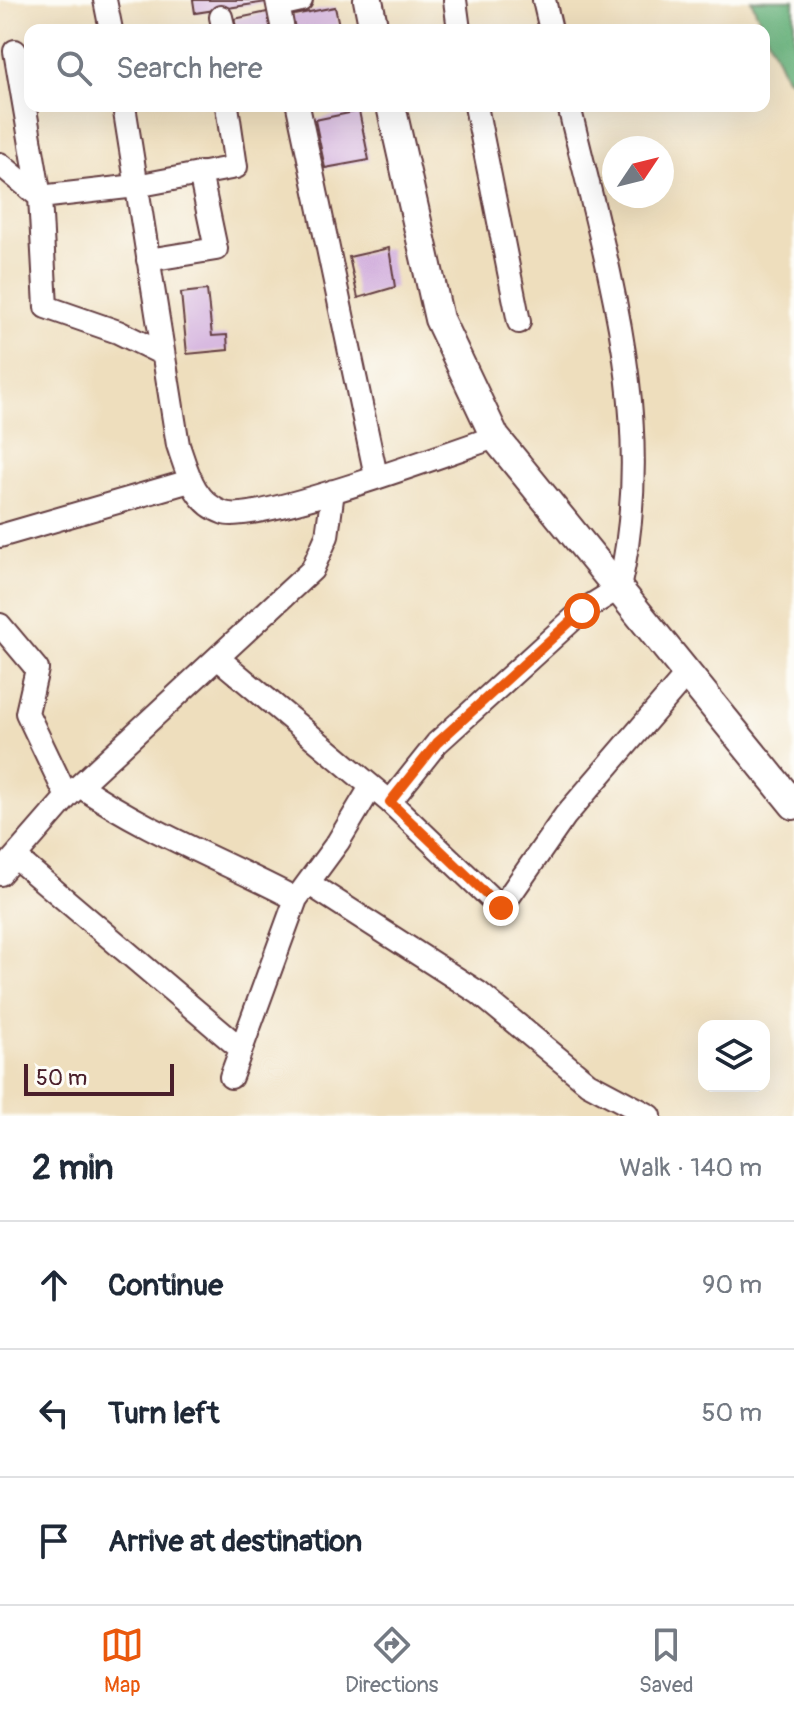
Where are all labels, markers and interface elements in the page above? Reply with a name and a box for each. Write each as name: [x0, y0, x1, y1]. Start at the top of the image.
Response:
search box: [24, 24, 770, 112]
icon: search: [52, 46, 96, 90]
text: Search here: [116, 50, 263, 87]
north arrow: [602, 136, 674, 208]
route start: [564, 593, 600, 629]
route end: [483, 890, 519, 926]
map controls: [698, 1020, 770, 1092]
button: layers: [698, 1020, 770, 1092]
scale bar: [24, 1060, 174, 1096]
text: 50 m: [36, 1064, 87, 1092]
text: 2 min: [32, 1147, 114, 1190]
text: Walk · 140 m: [619, 1152, 762, 1184]
icon: ahead: [32, 1263, 76, 1307]
text: Continue: [108, 1267, 223, 1304]
text: 90 m: [702, 1269, 762, 1301]
icon: left: [32, 1391, 76, 1435]
text: Turn left: [108, 1395, 219, 1432]
text: 50 m: [701, 1397, 762, 1429]
icon: arrive: [32, 1519, 76, 1563]
text: Arrive at destination: [108, 1523, 362, 1560]
tab: Map: [100, 1623, 144, 1699]
tab: Directions: [345, 1623, 438, 1699]
tab: Saved: [639, 1623, 694, 1699]

